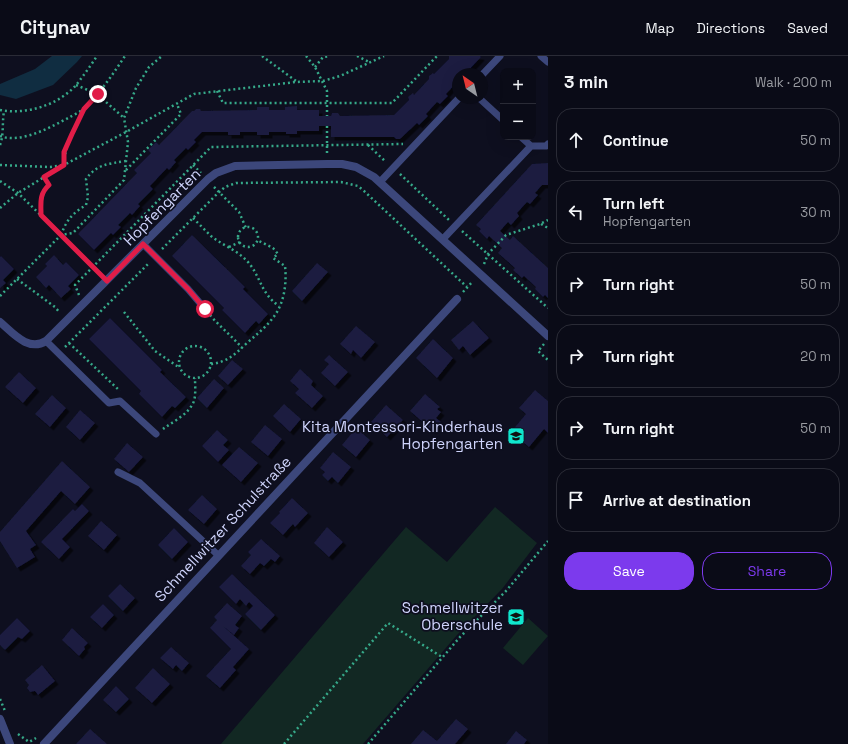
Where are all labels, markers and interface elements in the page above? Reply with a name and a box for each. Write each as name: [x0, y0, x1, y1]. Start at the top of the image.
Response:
text: Citynav: [20, 15, 90, 40]
text: Map: [645, 19, 675, 37]
text: Directions: [697, 19, 765, 37]
text: Saved: [787, 19, 828, 37]
north arrow: [452, 68, 488, 104]
map controls: [500, 68, 536, 140]
button: +: [500, 68, 536, 104]
text: 3 min: [564, 71, 608, 93]
text: Walk · 200 m: [755, 74, 832, 91]
route end: [89, 85, 107, 103]
button: −: [500, 104, 536, 140]
icon: ahead: [565, 129, 587, 151]
text: Continue: [603, 131, 669, 150]
text: 50 m: [800, 132, 831, 149]
street label: Hopfengarten: [119, 164, 204, 249]
text: Turn left: [603, 194, 665, 213]
icon: left: [565, 201, 587, 223]
text: 30 m: [800, 204, 831, 221]
text: Hopfengarten: [603, 213, 691, 230]
icon: right: [565, 273, 587, 295]
text: Turn right: [603, 275, 674, 294]
text: 50 m: [800, 276, 831, 293]
route start: [196, 300, 214, 318]
icon: right: [565, 345, 587, 367]
text: Turn right: [603, 347, 674, 366]
text: 20 m: [800, 348, 831, 365]
place label: Kita Montessori-Kinderhaus Hopfengarten: [302, 417, 503, 453]
icon: right: [565, 417, 587, 439]
text: Turn right: [603, 419, 674, 438]
text: 50 m: [800, 420, 831, 437]
school or university icon: Kita Montessori-Kinderhaus Hopfengarten: [506, 426, 526, 446]
street label: Schmellwitzer Schulstraße: [150, 452, 295, 605]
icon: arrive: [565, 489, 587, 511]
text: Arrive at destination: [603, 491, 751, 510]
button: Save: [564, 552, 694, 590]
button: Share: [702, 552, 832, 590]
place label: Schmellwitzer Oberschule: [402, 598, 503, 634]
school or university icon: Schmellwitzer Oberschule: [506, 607, 526, 627]

